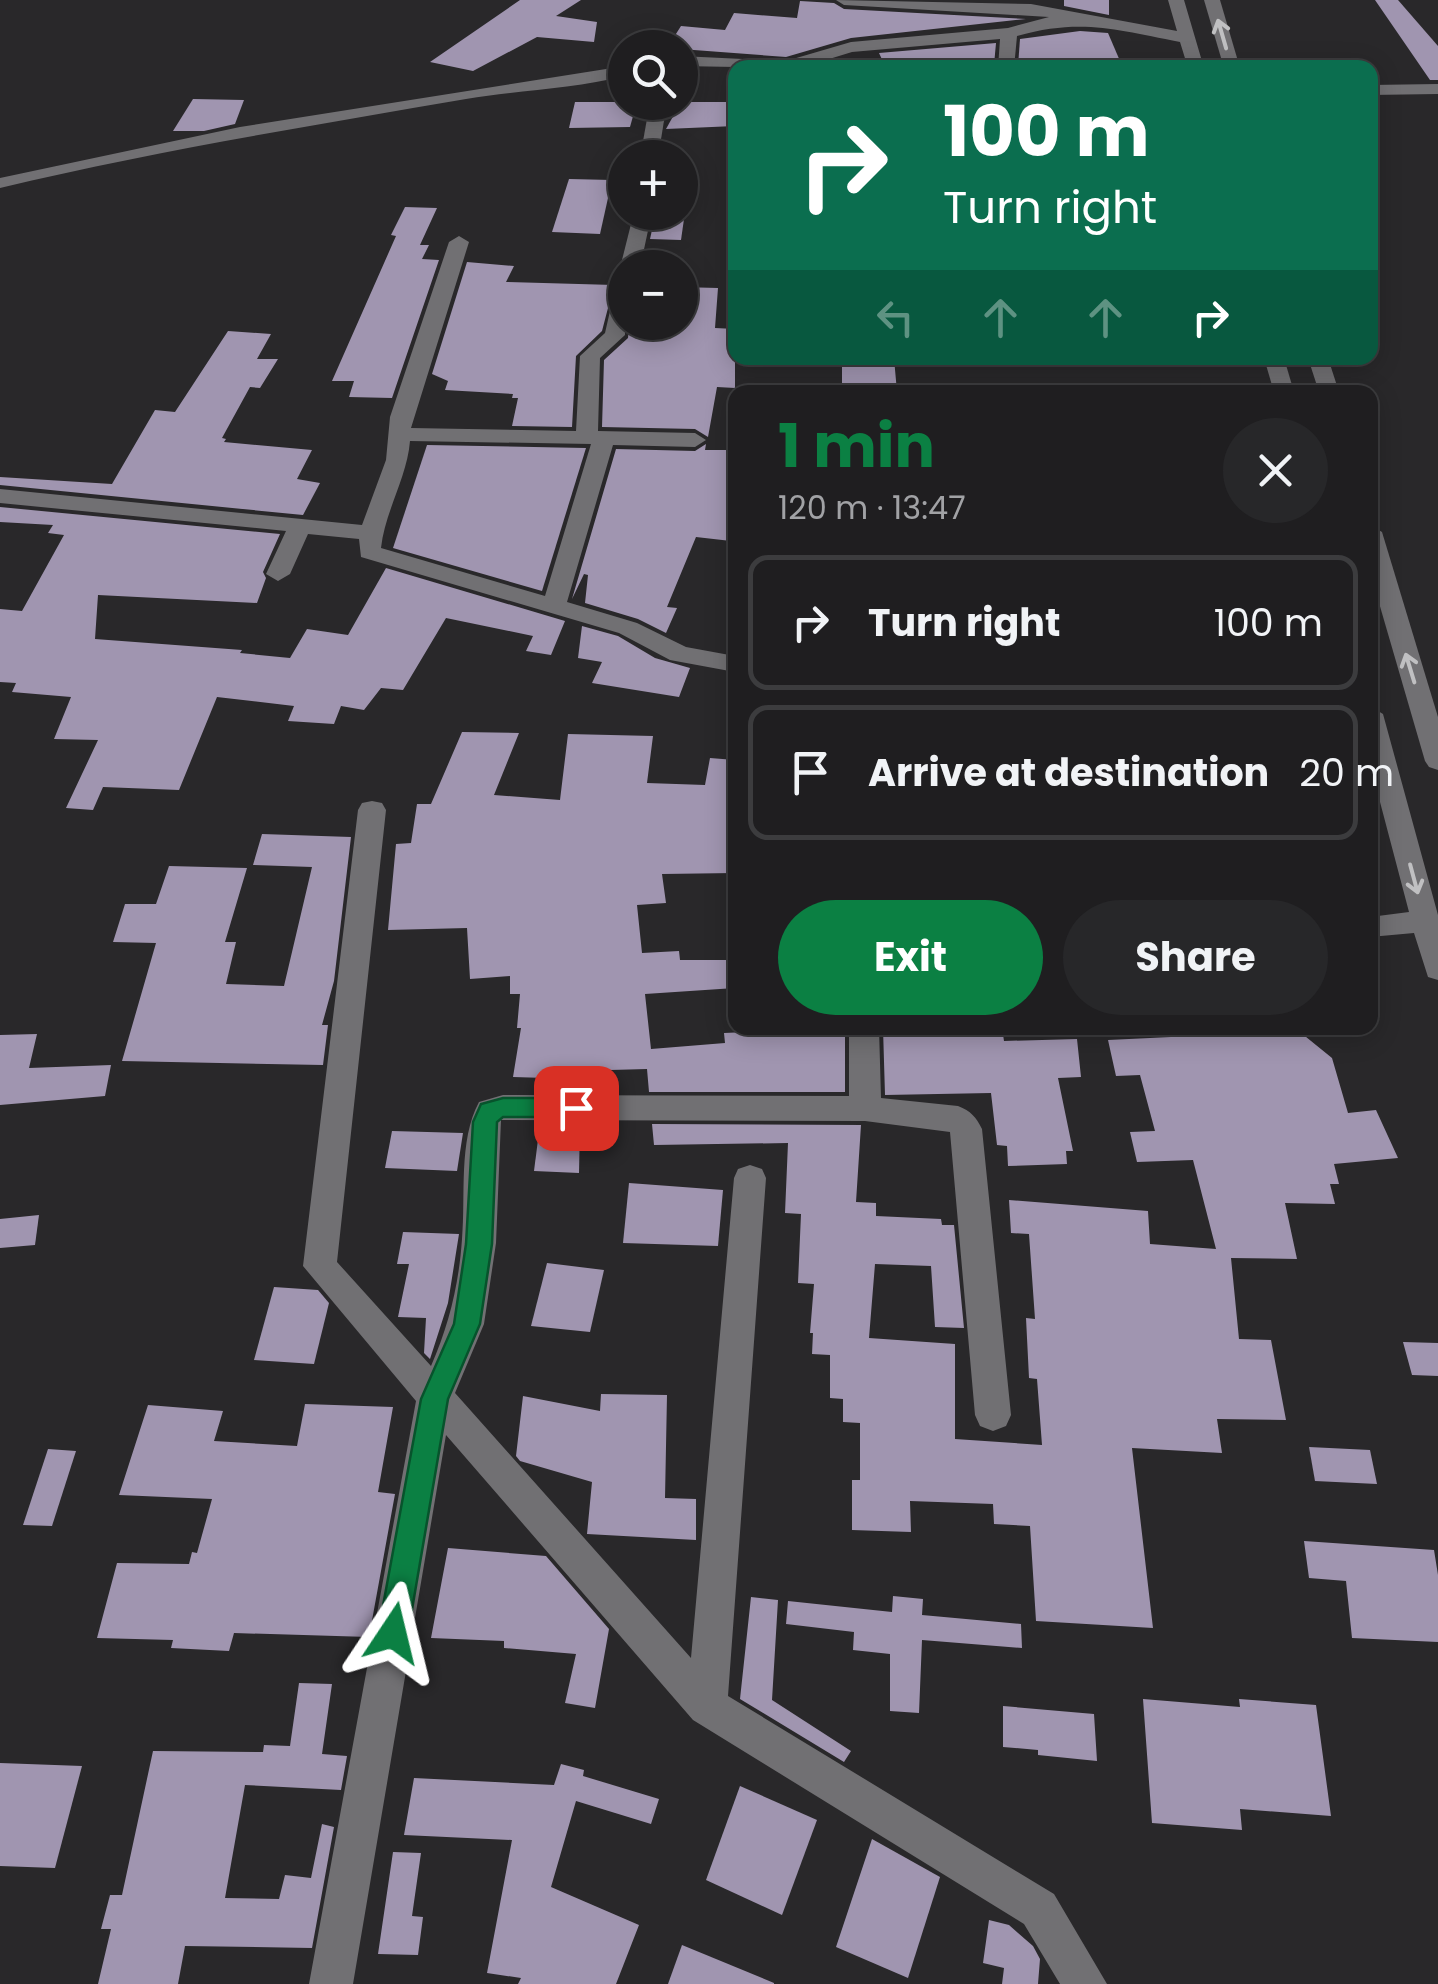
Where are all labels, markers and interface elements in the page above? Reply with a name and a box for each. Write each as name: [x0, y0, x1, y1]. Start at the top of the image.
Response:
one-way arrow: [1212, 19, 1230, 50]
map controls: [608, 30, 698, 340]
button: search: [608, 30, 698, 120]
text: 100 m: [943, 82, 1150, 181]
icon: right: [778, 100, 908, 230]
button: +: [608, 140, 698, 230]
text: Turn right: [943, 176, 1157, 239]
button: −: [608, 250, 698, 340]
icon: left: [868, 290, 923, 345]
icon: ahead: [973, 290, 1028, 345]
icon: ahead: [1078, 290, 1133, 345]
icon: right: [1183, 290, 1238, 345]
text: 1 min: [778, 404, 935, 488]
button: close: [1223, 418, 1328, 523]
text: 120 m · 13:47: [778, 485, 966, 530]
icon: right: [783, 595, 838, 650]
text: Turn right: [868, 596, 1060, 649]
text: 100 m: [1214, 596, 1323, 649]
one-way arrow: [1400, 652, 1418, 684]
icon: arrive: [783, 745, 838, 800]
text: Arrive at destination: [868, 746, 1269, 799]
text: 20 m: [1299, 746, 1394, 799]
one-way arrow: [1406, 863, 1425, 894]
button: Exit: [778, 900, 1043, 1015]
button: Share: [1063, 900, 1328, 1015]
pin: [534, 1066, 619, 1151]
icon: arrive: [549, 1081, 604, 1136]
position arrow: [341, 1581, 445, 1685]

